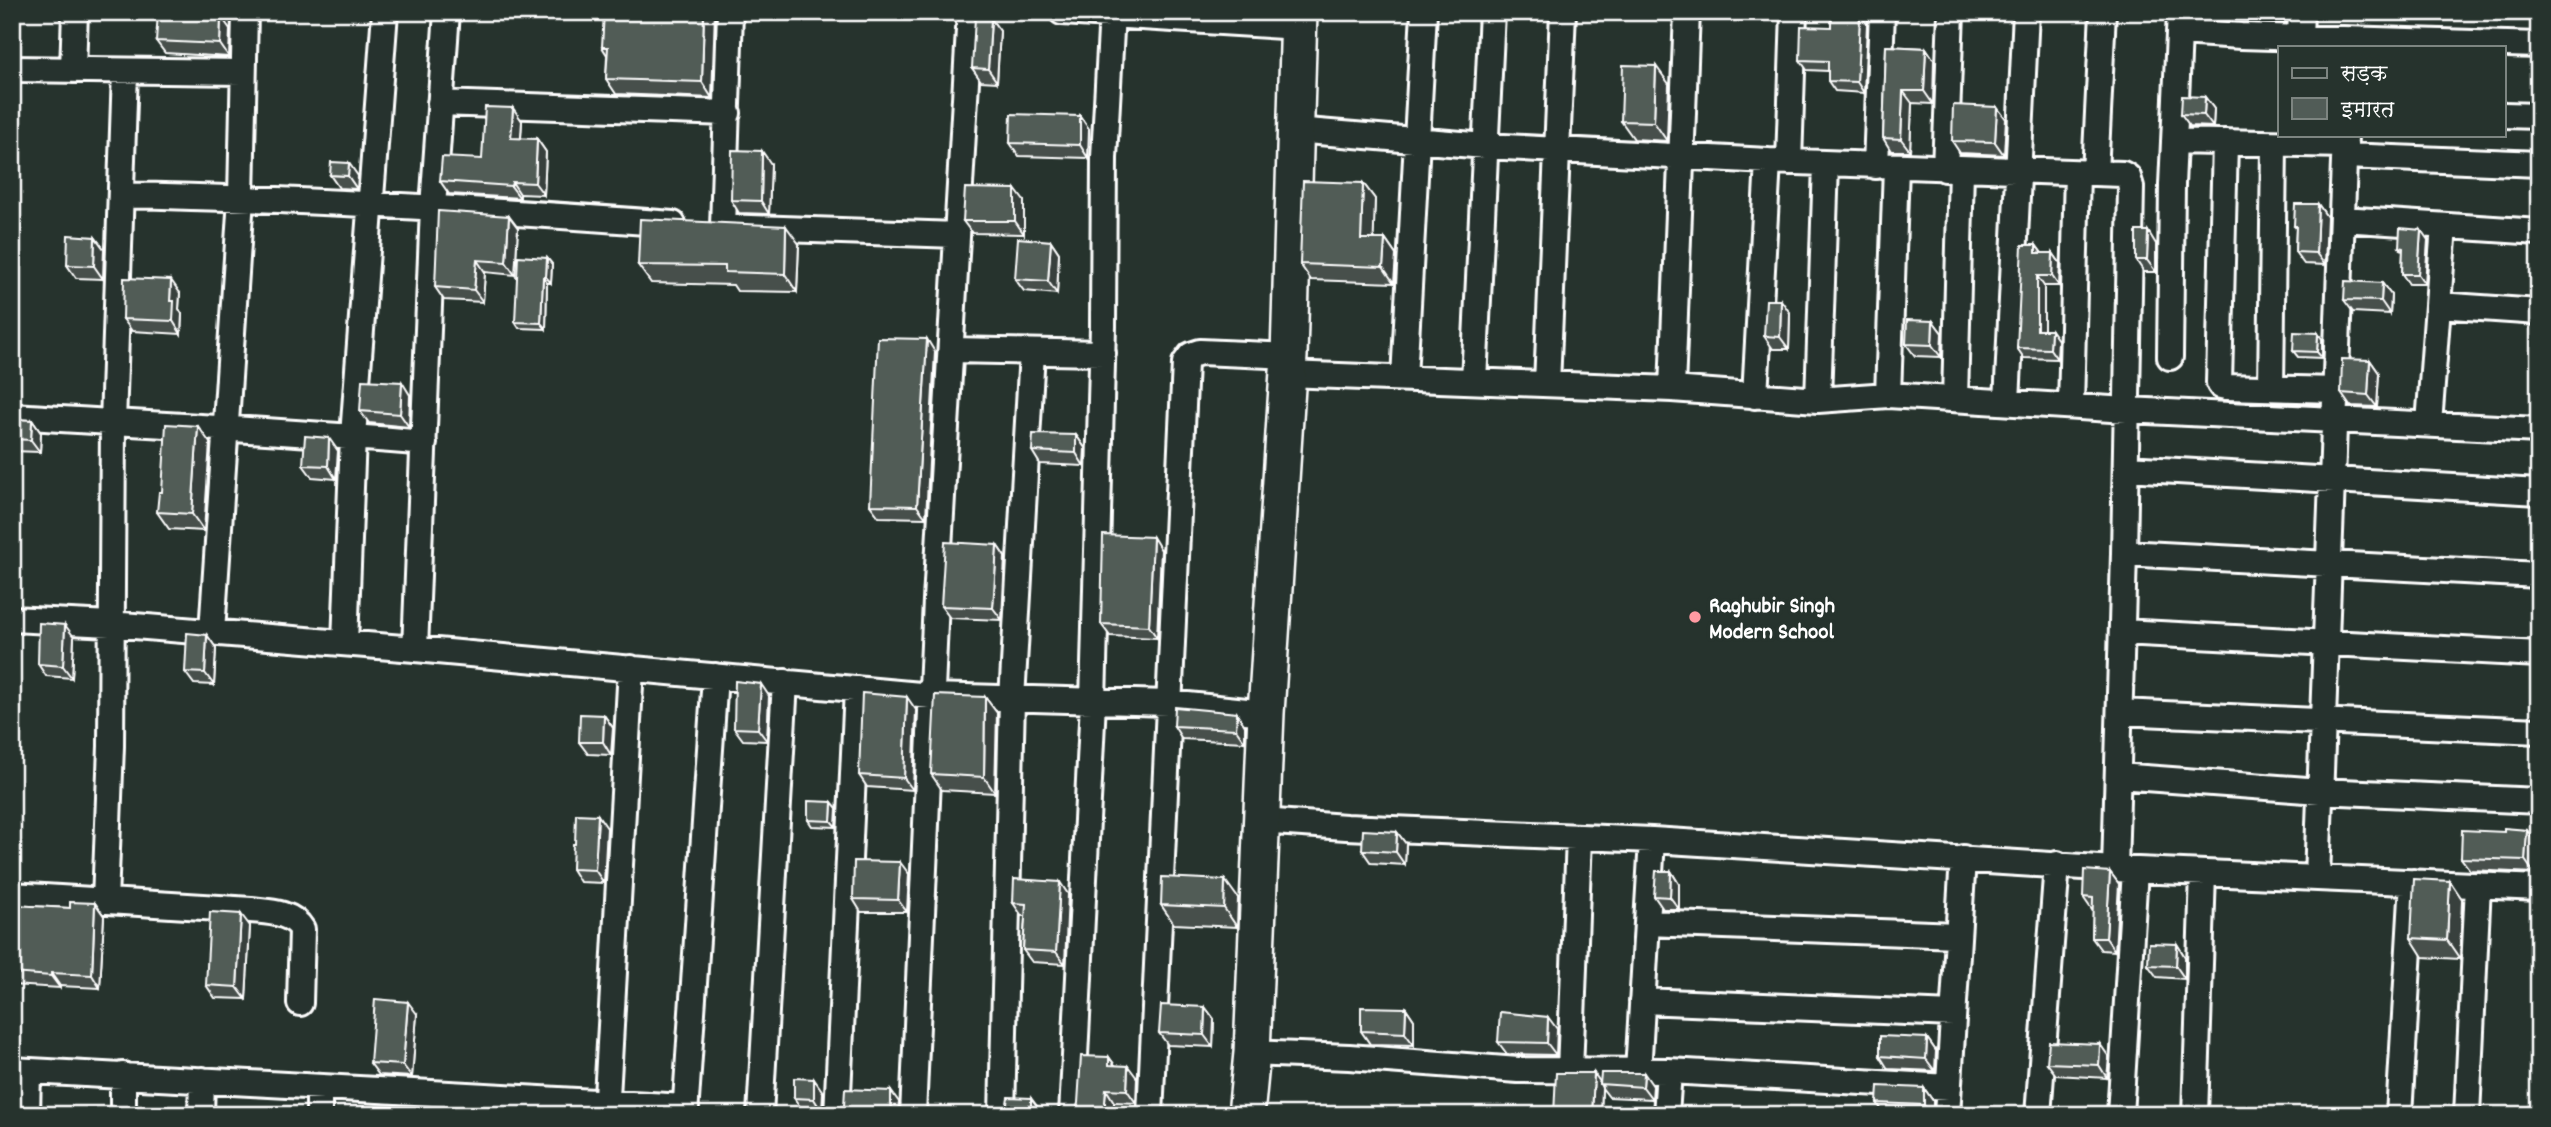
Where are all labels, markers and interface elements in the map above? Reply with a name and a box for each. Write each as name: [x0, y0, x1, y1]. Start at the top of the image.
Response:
legend: [2278, 46, 2506, 136]
text: सड़क: [2340, 61, 2388, 91]
text: इमारत: [2340, 97, 2395, 127]
place label: Raghubir Singh Modern School: [1709, 591, 1835, 650]
marker: Raghubir Singh Modern School: [1687, 609, 1703, 625]

